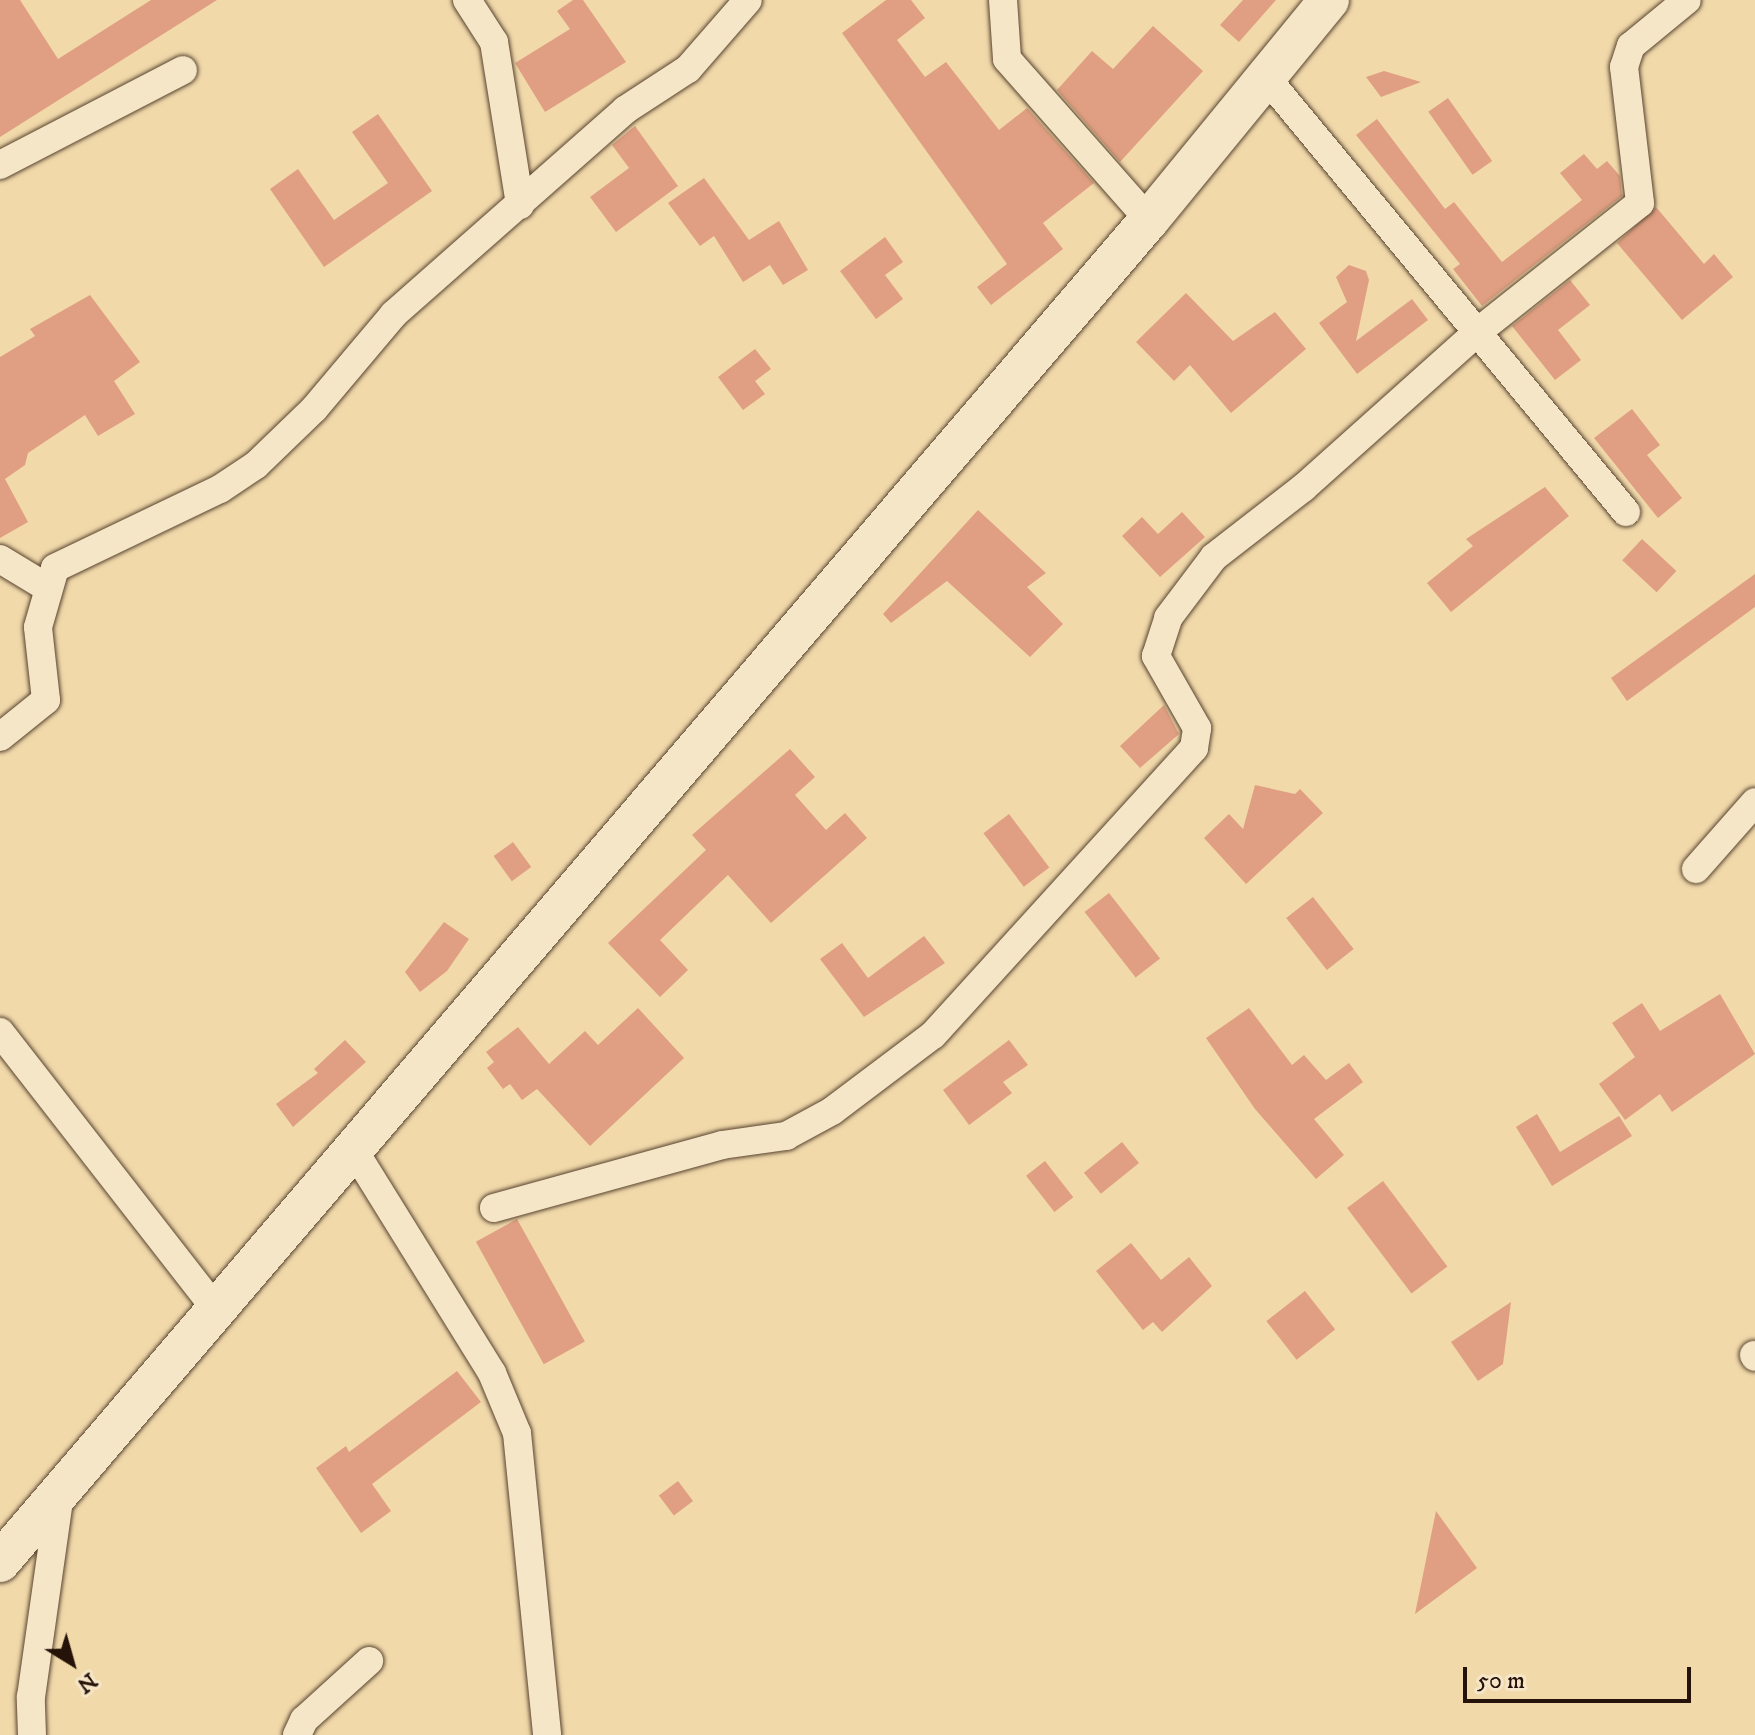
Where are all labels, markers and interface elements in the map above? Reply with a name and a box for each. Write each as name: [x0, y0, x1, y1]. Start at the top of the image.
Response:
north arrow: [32, 1623, 112, 1703]
scale bar: [1467, 1651, 1695, 1701]
text: N: [71, 1666, 102, 1699]
text: 50 m: [1477, 1666, 1525, 1696]

